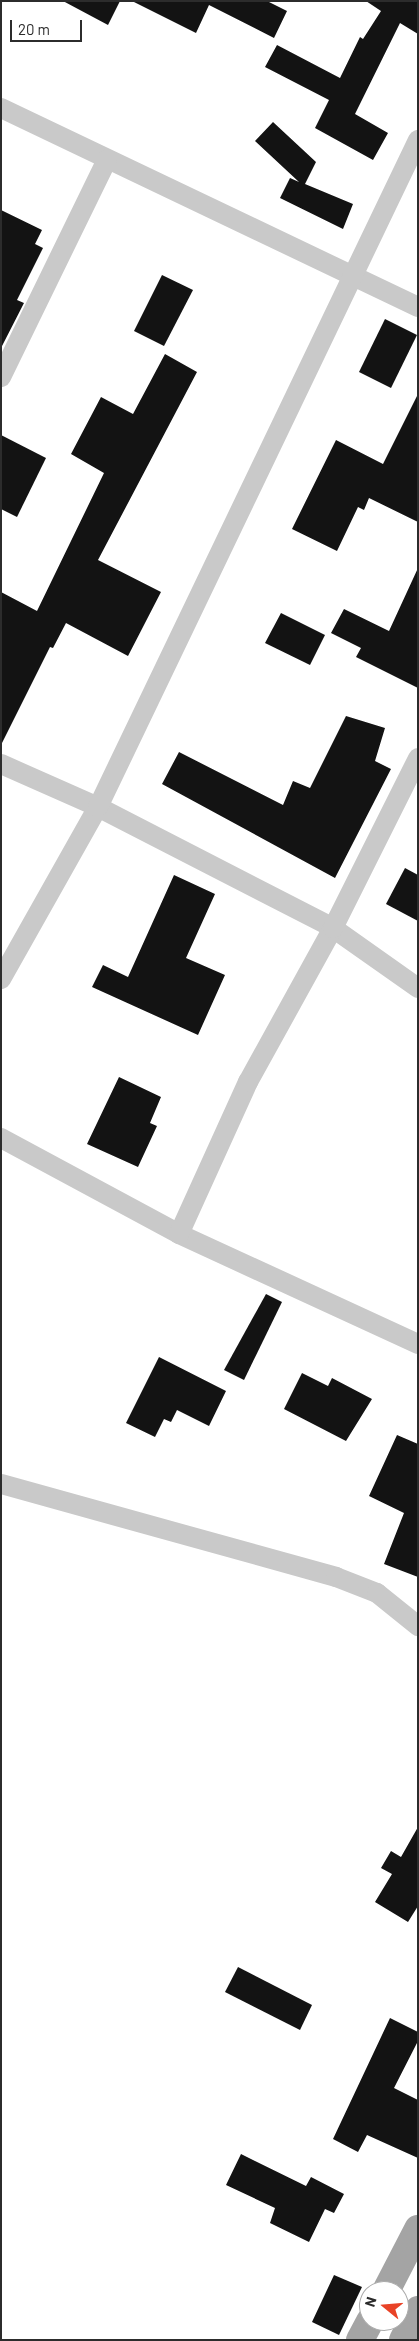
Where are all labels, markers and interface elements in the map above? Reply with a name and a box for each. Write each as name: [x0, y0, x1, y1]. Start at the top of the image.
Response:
scale bar: [12, 10, 85, 42]
text: 20 m: [18, 20, 50, 38]
north arrow: [359, 2281, 409, 2331]
text: N: [361, 2295, 380, 2309]

